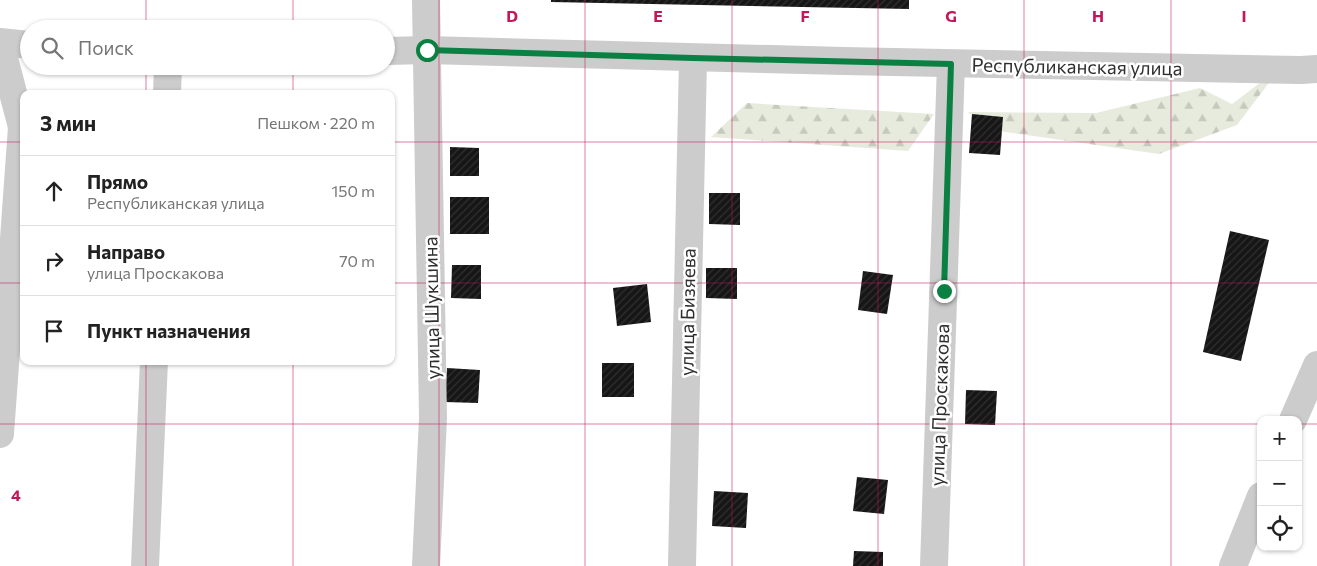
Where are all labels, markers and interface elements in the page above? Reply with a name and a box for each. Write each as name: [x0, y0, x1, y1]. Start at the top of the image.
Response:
text: D: [506, 6, 518, 25]
text: E: [653, 6, 663, 25]
text: F: [800, 6, 810, 25]
text: G: [945, 6, 957, 25]
text: H: [1092, 6, 1104, 25]
text: I: [1241, 6, 1247, 25]
search box: [20, 20, 395, 75]
icon: search: [38, 34, 66, 62]
text: Поиск: [78, 36, 134, 59]
route start: [416, 39, 439, 62]
street label: Республиканская улица: [971, 53, 1183, 79]
text: 3 мин: [40, 110, 96, 135]
text: Пешком · 220 m: [257, 113, 375, 132]
text: Прямо: [87, 170, 148, 193]
icon: ahead: [40, 177, 68, 205]
text: 150 m: [332, 181, 375, 200]
text: Республиканская улица: [87, 193, 264, 212]
street label: улица Шукшина: [418, 236, 444, 380]
text: Направо: [87, 240, 165, 263]
icon: right: [40, 247, 68, 275]
street label: улица Бизяева: [674, 248, 700, 376]
text: 70 m: [339, 251, 375, 270]
text: улица Проскакова: [87, 263, 224, 282]
route end: [933, 280, 956, 303]
icon: arrive: [40, 317, 68, 345]
text: Пункт назначения: [87, 319, 250, 342]
street label: улица Проскакова: [925, 323, 953, 487]
map controls: [1257, 416, 1302, 551]
button: +: [1257, 416, 1302, 461]
button: −: [1257, 461, 1302, 506]
text: 4: [11, 485, 21, 504]
button: locate: [1257, 506, 1302, 551]

